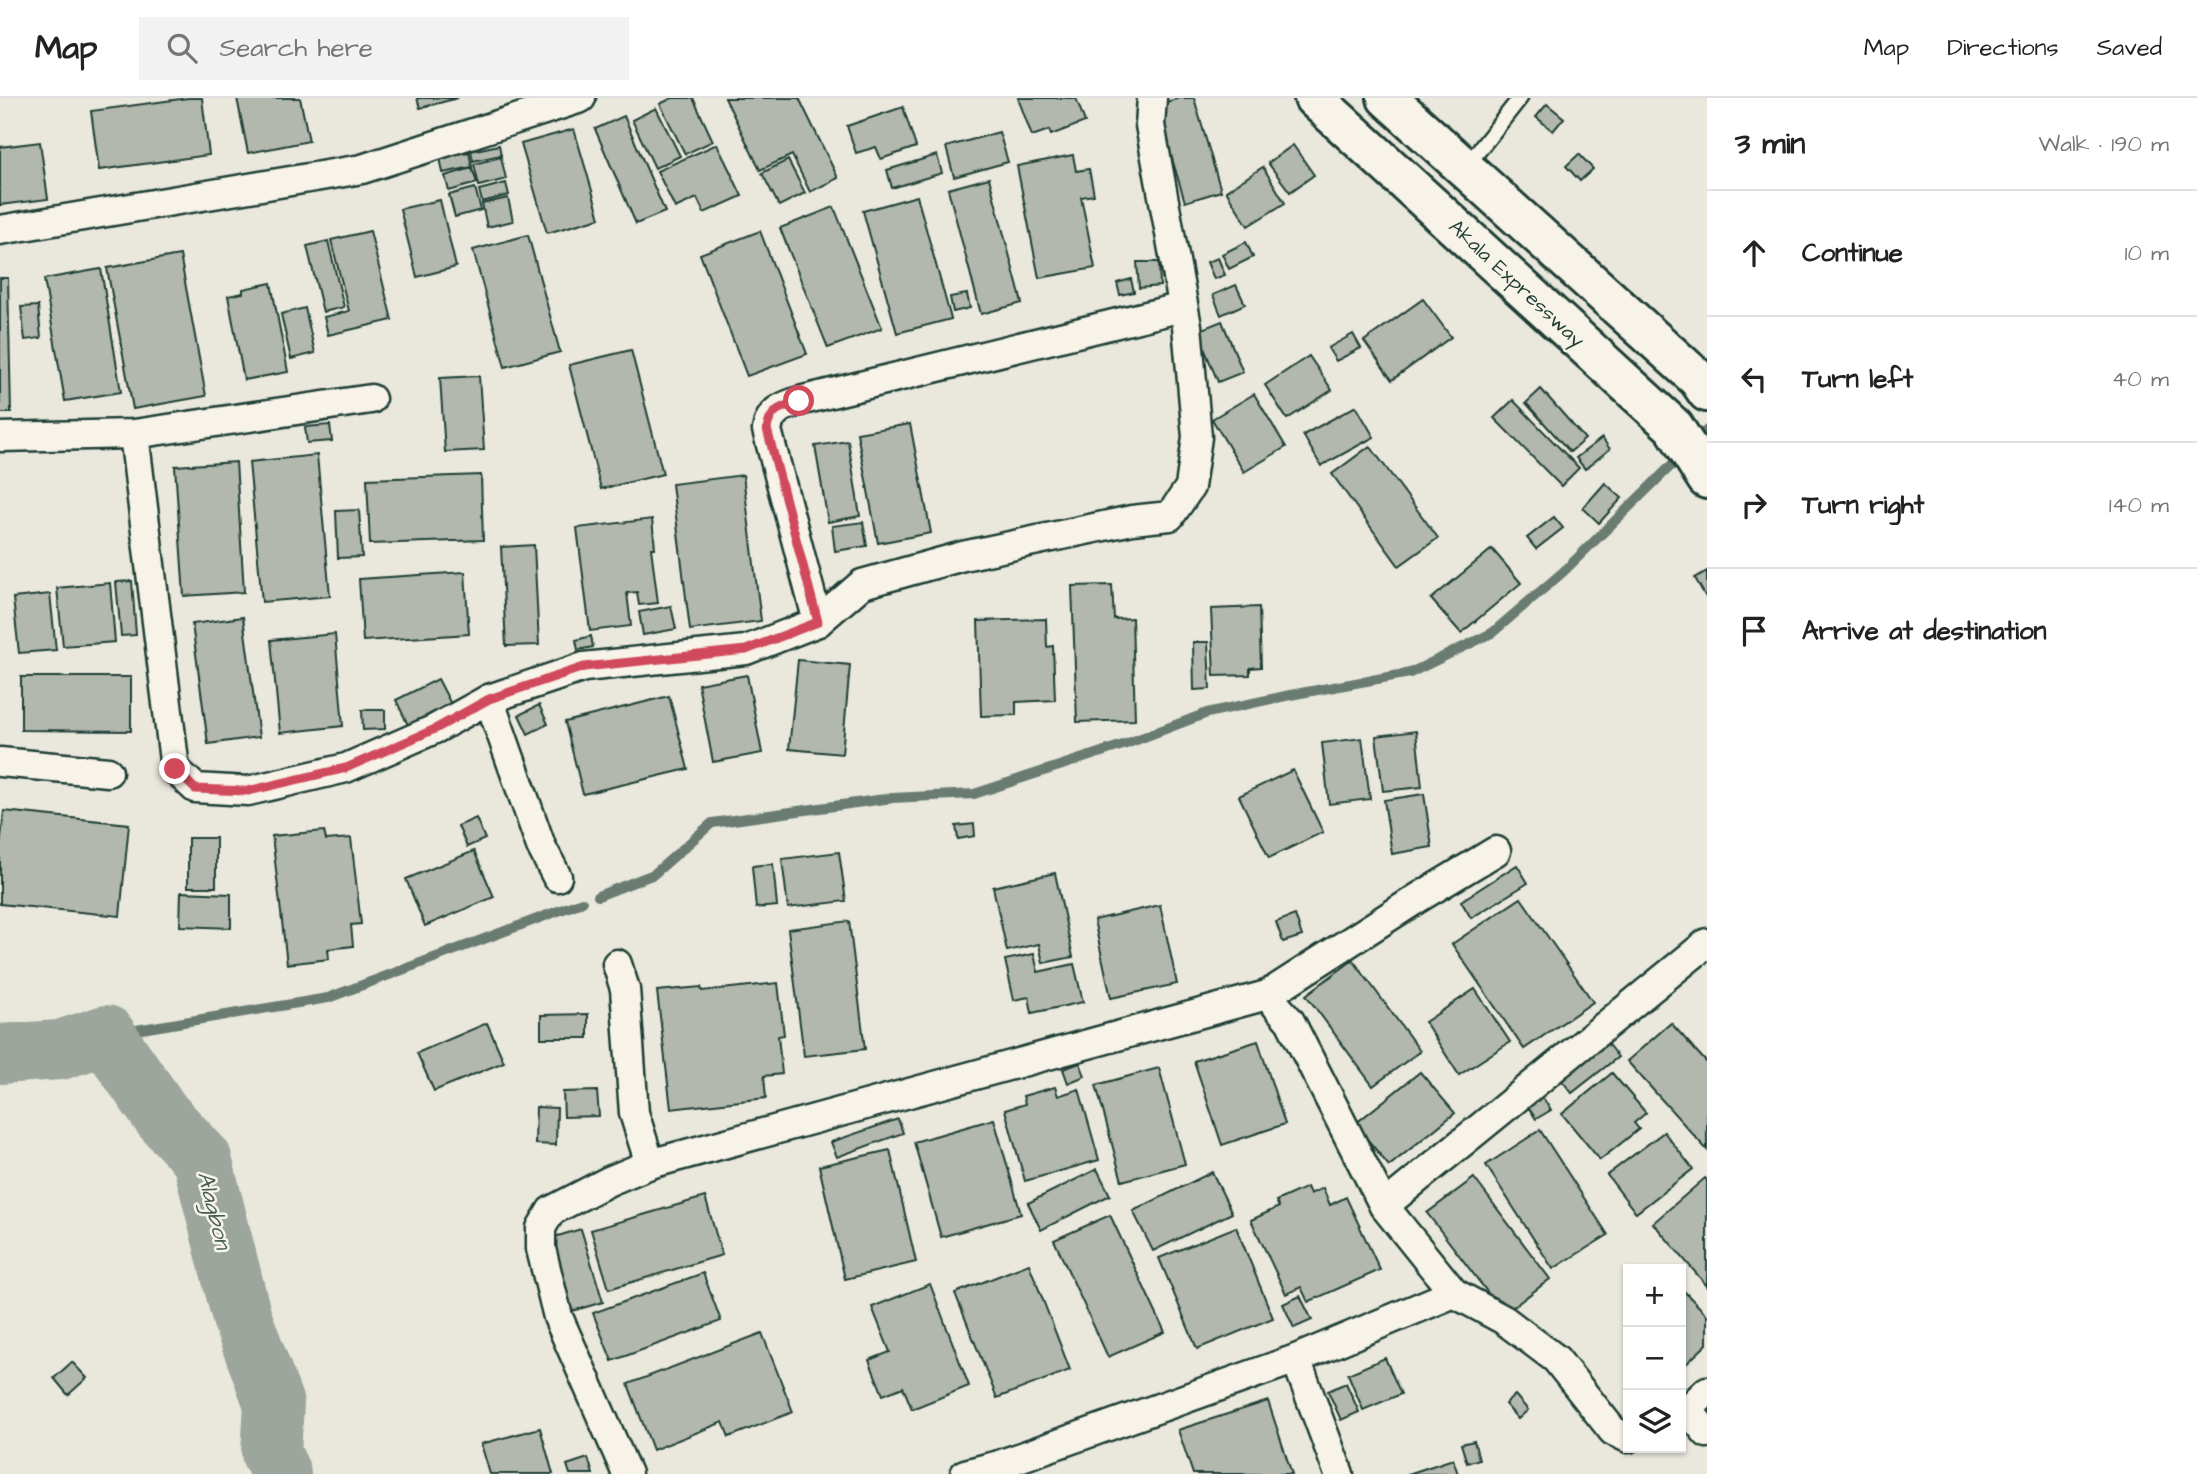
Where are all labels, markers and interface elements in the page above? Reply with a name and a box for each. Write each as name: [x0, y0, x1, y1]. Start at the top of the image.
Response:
search box: [139, 17, 629, 80]
text: Map: [35, 25, 97, 71]
icon: search: [163, 29, 201, 67]
text: Search here: [219, 30, 373, 66]
text: Map: [1864, 31, 1909, 65]
text: Directions: [1947, 31, 2059, 65]
text: Saved: [2097, 31, 2162, 65]
text: 3 min: [1735, 123, 1805, 165]
text: Walk · 190 m: [2039, 128, 2169, 160]
street label: Akala Expressway: [1441, 213, 1591, 356]
icon: ahead: [1735, 234, 1773, 272]
text: Continue: [1802, 235, 1903, 271]
text: 10 m: [2124, 237, 2169, 269]
icon: left: [1735, 360, 1773, 398]
text: Turn left: [1802, 361, 1913, 397]
text: 40 m: [2112, 363, 2169, 395]
route start: [783, 385, 814, 416]
icon: right: [1735, 486, 1773, 524]
text: Turn right: [1802, 487, 1924, 523]
text: 140 m: [2109, 489, 2169, 521]
icon: arrive: [1735, 612, 1773, 650]
text: Arrive at destination: [1802, 613, 2047, 649]
route end: [159, 753, 190, 784]
water label: Alagbon: [188, 1168, 240, 1255]
map controls: [1623, 1264, 1686, 1453]
button: +: [1623, 1264, 1686, 1327]
button: −: [1623, 1327, 1686, 1390]
button: layers: [1623, 1390, 1686, 1453]

